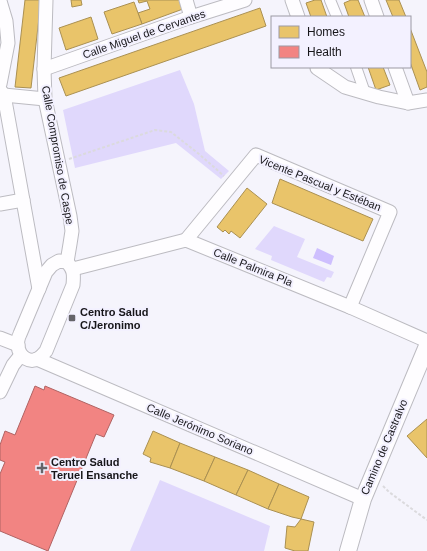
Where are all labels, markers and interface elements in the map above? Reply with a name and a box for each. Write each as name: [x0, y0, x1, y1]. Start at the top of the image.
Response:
street label: Calle Miguel de Cervantes: [81, 7, 207, 61]
legend: [271, 16, 411, 68]
text: Homes: [307, 25, 345, 39]
text: Health: [307, 45, 342, 59]
street label: Calle Compromiso de Caspe: [40, 85, 76, 225]
street label: Vicente Pascual y Estéban: [257, 153, 383, 213]
street label: Calle Palmira Pla: [212, 246, 295, 289]
place label: Centro Salud C/Jeronimo: [80, 306, 148, 331]
marker: Centro Salud C/Jeronimo: [67, 313, 77, 323]
street label: Camino de Castralvo: [358, 397, 410, 497]
street label: Calle Jerónimo Soriano: [145, 401, 255, 457]
place label: Centro Salud Teruel Ensanche: [51, 456, 138, 481]
marker: Centro Salud Teruel Ensanche: [36, 462, 48, 474]

